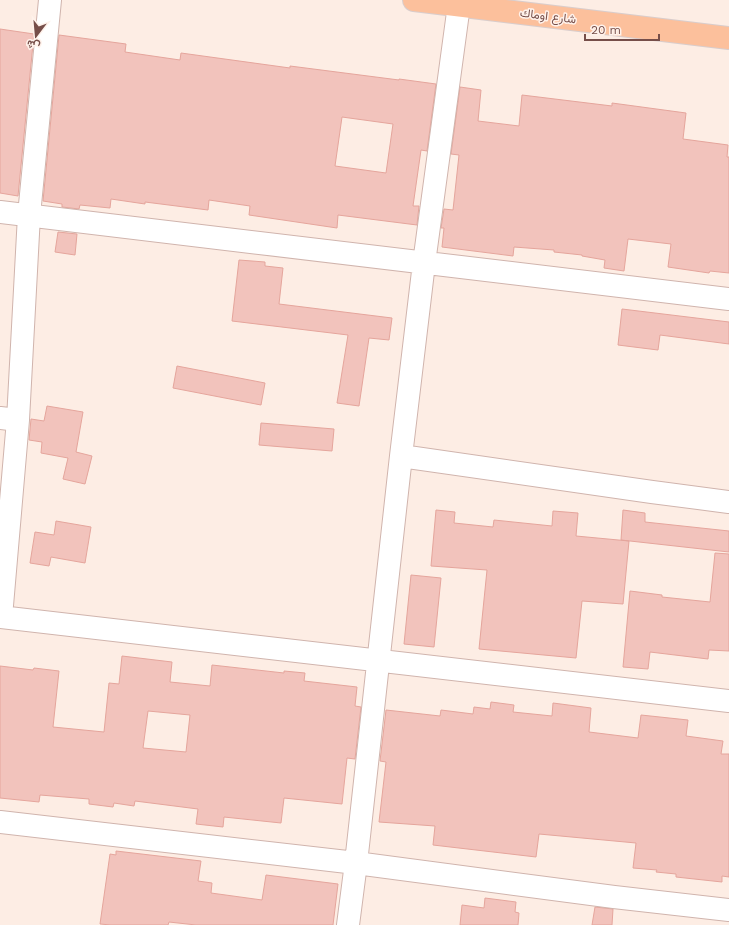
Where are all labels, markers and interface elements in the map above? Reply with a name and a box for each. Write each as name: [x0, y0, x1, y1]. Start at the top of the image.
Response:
street label: شارع اوماك: [519, 6, 577, 28]
north arrow: [16, 16, 56, 56]
scale bar: [585, 16, 659, 42]
text: 20 m: [591, 23, 621, 37]
text: ش: [25, 37, 42, 53]

